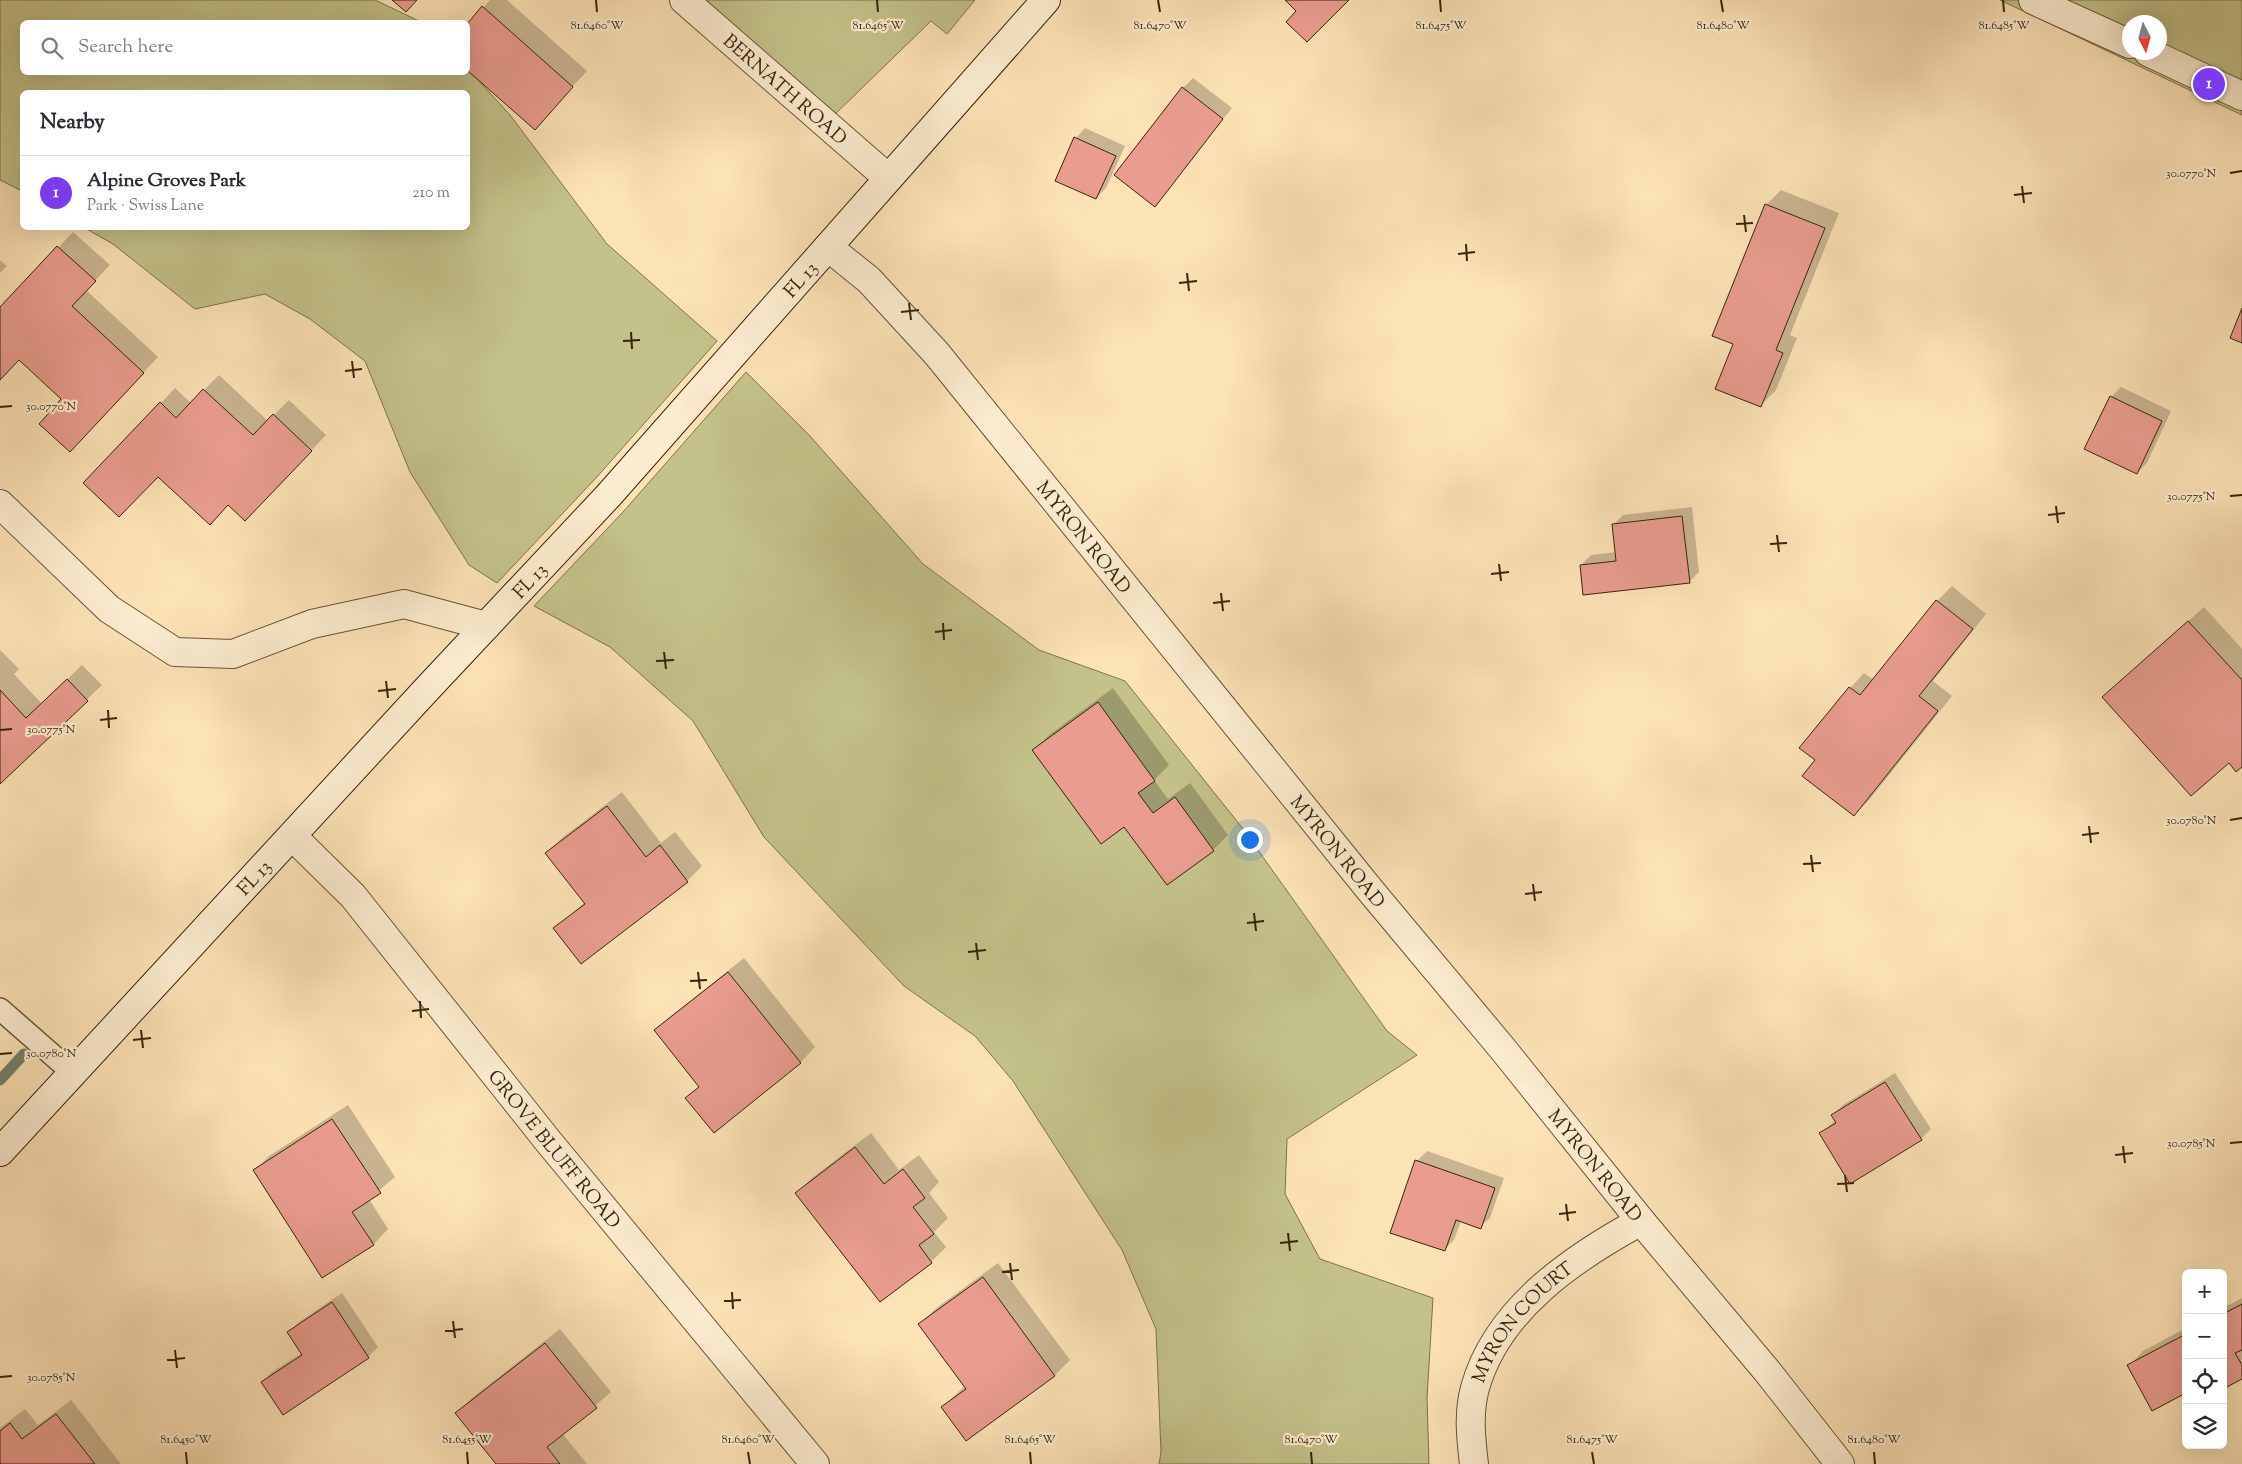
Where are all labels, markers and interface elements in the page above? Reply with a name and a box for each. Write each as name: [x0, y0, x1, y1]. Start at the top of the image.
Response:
north arrow: [2122, 15, 2167, 60]
text: 81.6460°W: [570, 17, 624, 35]
text: 81.6465°W: [852, 17, 904, 35]
text: 81.6470°W: [1134, 17, 1187, 35]
text: 81.6475°W: [1415, 17, 1467, 35]
text: 81.6480°W: [1696, 17, 1750, 35]
text: 81.6485°W: [1978, 17, 2030, 35]
search box: [20, 20, 470, 75]
street label: BERNATH ROAD: [716, 29, 852, 152]
icon: search: [38, 34, 66, 62]
text: Search here: [78, 34, 173, 61]
pin: 1: [2193, 65, 2225, 103]
text: Nearby: [40, 108, 105, 138]
text: 30.0770°N: [2166, 165, 2217, 183]
text: Alpine Groves Park: [87, 168, 246, 195]
text: 1: [53, 182, 59, 205]
text: 210 m: [412, 182, 450, 205]
text: Park · Swiss Lane: [87, 195, 204, 218]
street label: FL 13: [778, 257, 825, 305]
text: 30.0770°N: [26, 398, 77, 416]
street label: MYRON ROAD: [1029, 476, 1137, 600]
text: 30.0775°N: [2167, 488, 2216, 506]
street label: FL 13: [507, 558, 554, 606]
text: 30.0775°N: [27, 721, 76, 739]
street label: MYRON ROAD: [1283, 790, 1391, 915]
text: 30.0780°N: [2166, 812, 2217, 830]
your location: [1237, 827, 1263, 853]
street label: FL 13: [232, 855, 279, 903]
text: 30.0780°N: [26, 1045, 77, 1063]
street label: GROVE BLUFF ROAD: [480, 1065, 626, 1235]
street label: MYRON ROAD: [1540, 1104, 1648, 1229]
text: 30.0785°N: [2167, 1135, 2216, 1153]
street label: MYRON COURT: [1466, 1256, 1580, 1387]
map controls: [2182, 1269, 2227, 1449]
button: +: [2182, 1269, 2227, 1314]
button: −: [2182, 1314, 2227, 1359]
button: locate: [2182, 1359, 2227, 1404]
text: 30.0785°N: [27, 1369, 76, 1387]
button: layers: [2182, 1404, 2227, 1449]
text: 81.6450°W: [160, 1431, 212, 1449]
text: 81.6455°W: [442, 1431, 492, 1449]
text: 81.6460°W: [721, 1431, 775, 1449]
text: 81.6465°W: [1004, 1431, 1056, 1449]
text: 81.6470°W: [1285, 1431, 1338, 1449]
text: 81.6475°W: [1566, 1431, 1618, 1449]
text: 81.6480°W: [1847, 1431, 1901, 1449]

